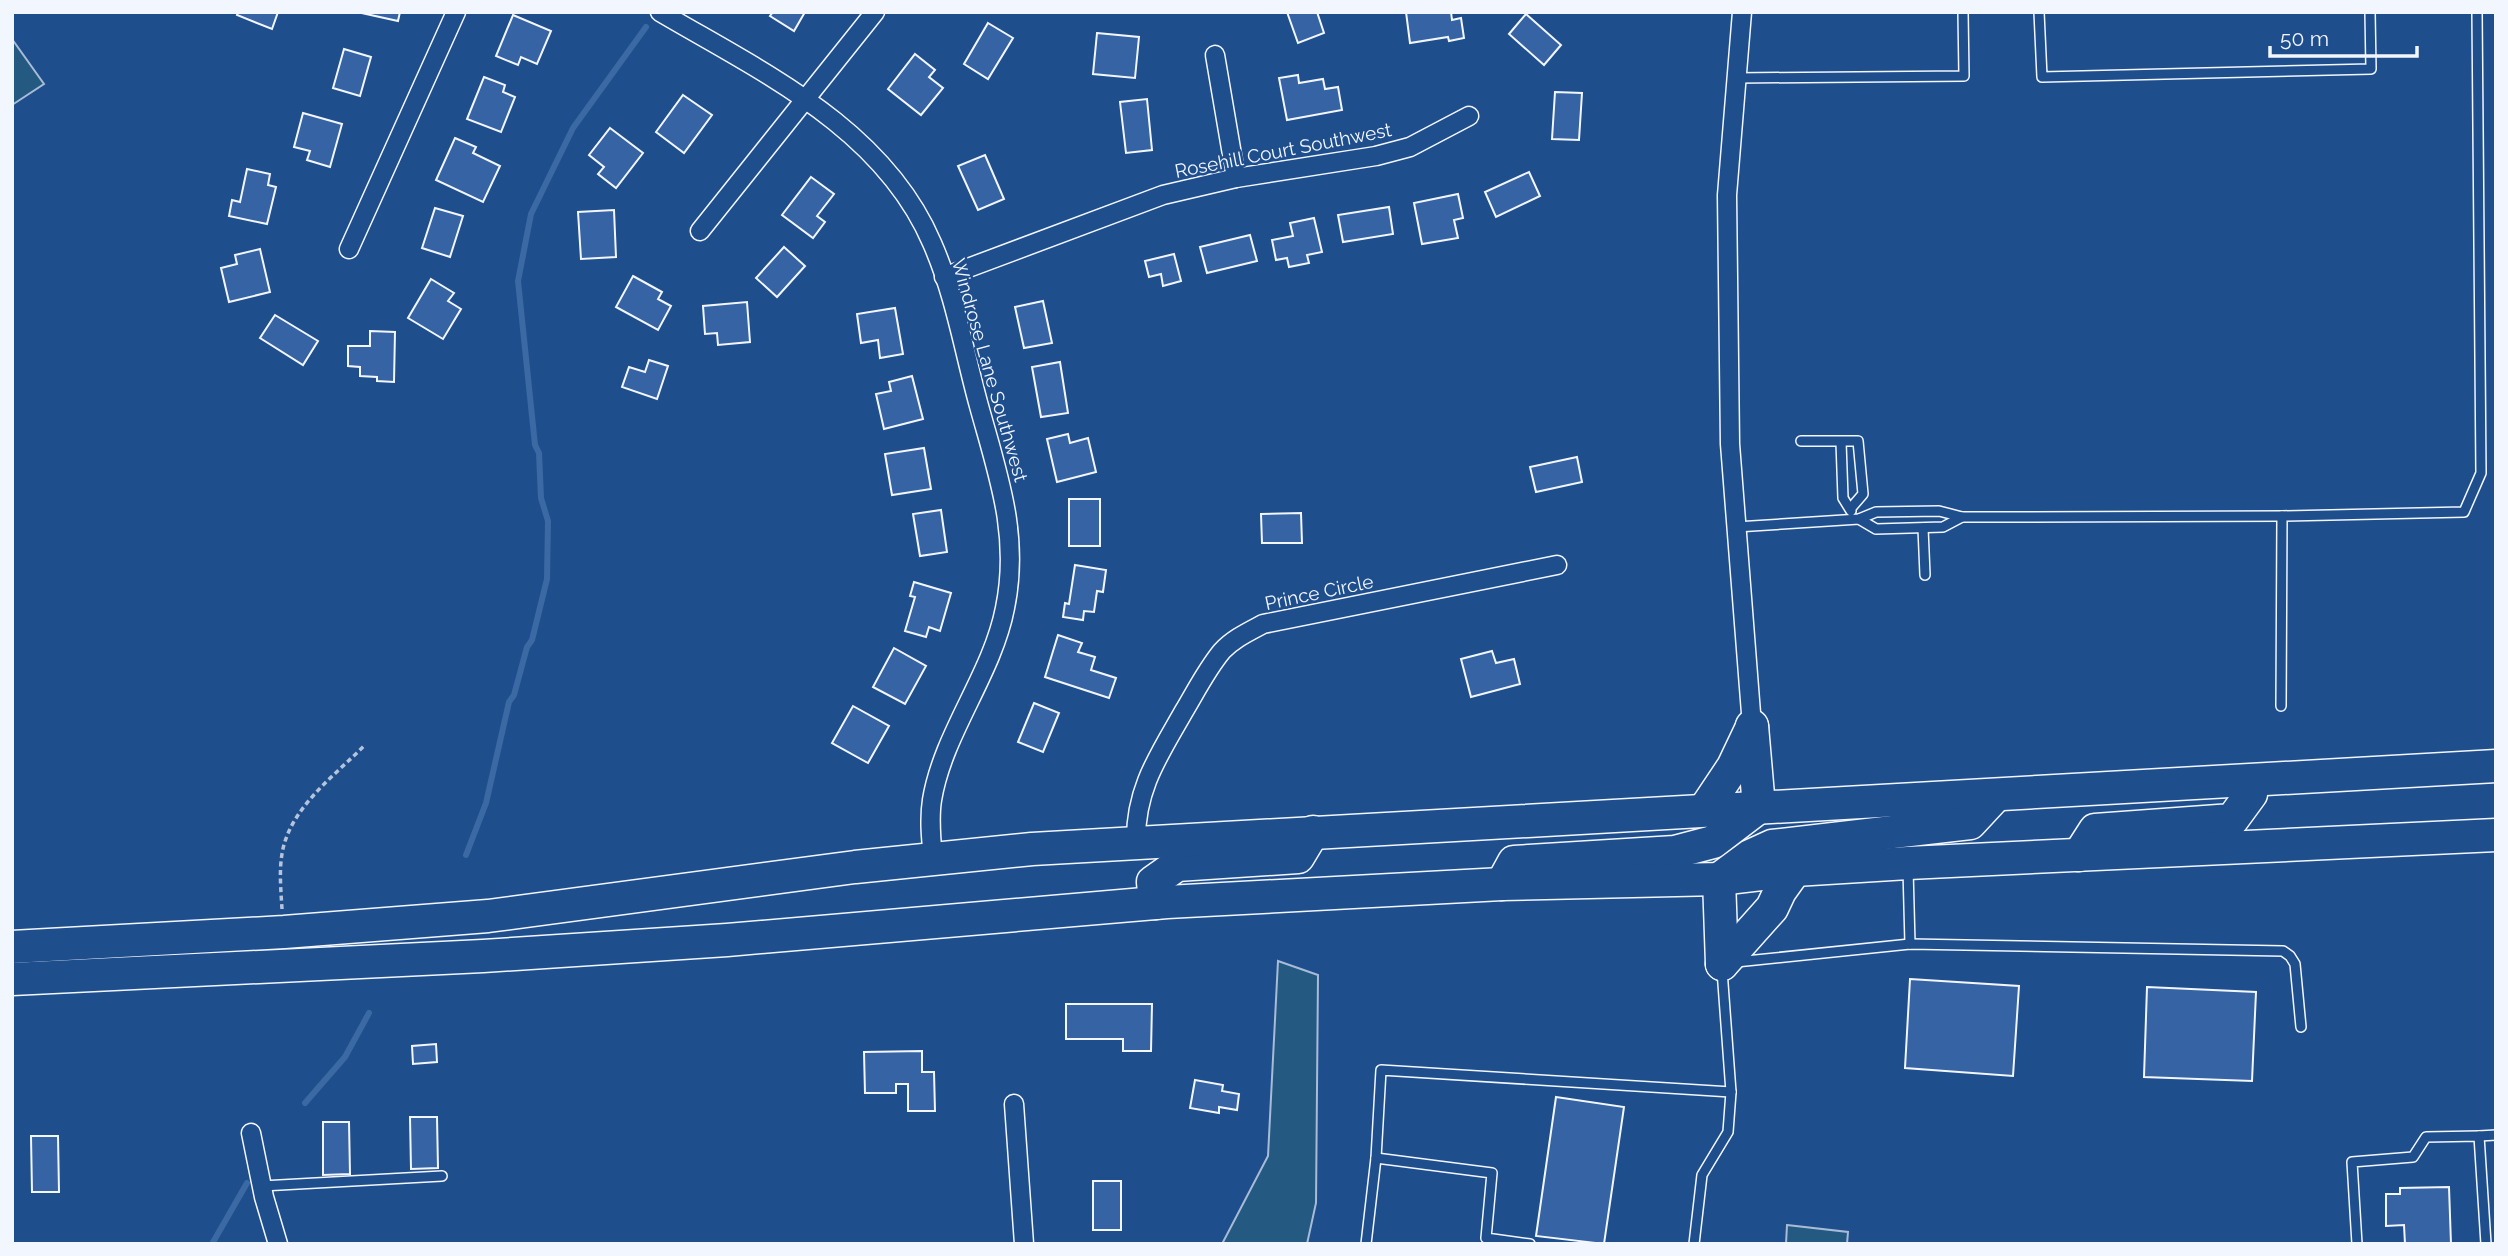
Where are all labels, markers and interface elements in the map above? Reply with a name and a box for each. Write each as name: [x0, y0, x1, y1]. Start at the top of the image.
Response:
scale bar: [2270, 14, 2417, 58]
text: 50 m: [2280, 26, 2329, 51]
street label: Rosehill Court Southwest: [1173, 118, 1394, 182]
street label: Windrose Lane Southwest: [948, 256, 1033, 485]
street label: Prince Circle: [1263, 570, 1375, 614]

